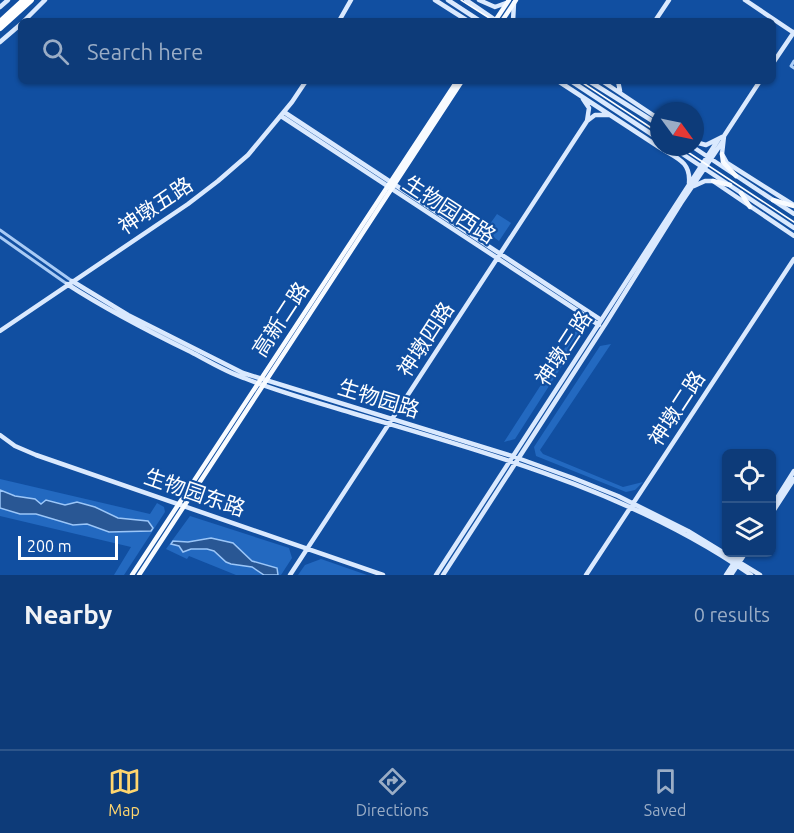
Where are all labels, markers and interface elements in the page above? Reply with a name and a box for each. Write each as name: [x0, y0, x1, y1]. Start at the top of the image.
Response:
search box: [18, 18, 776, 84]
icon: search: [39, 35, 72, 68]
text: Search here: [87, 39, 203, 64]
north arrow: [650, 102, 704, 156]
street label: 生物园西路: [399, 170, 501, 248]
street label: 神墩五路: [113, 172, 197, 238]
street label: 高新二路: [247, 277, 313, 361]
street label: 神墩四路: [392, 297, 458, 381]
street label: 神墩三路: [530, 306, 596, 390]
street label: 神墩二路: [643, 366, 709, 450]
street label: 生物园路: [335, 374, 423, 422]
map controls: [722, 449, 776, 557]
button: locate: [722, 449, 776, 503]
street label: 生物园东路: [141, 464, 249, 520]
button: layers: [722, 503, 776, 557]
scale bar: [18, 533, 118, 560]
text: 200 m: [27, 537, 72, 555]
text: Nearby: [24, 600, 112, 629]
text: 0 results: [694, 603, 770, 626]
tab: Map: [108, 765, 141, 819]
tab: Directions: [356, 765, 429, 819]
tab: Saved: [644, 765, 686, 819]

